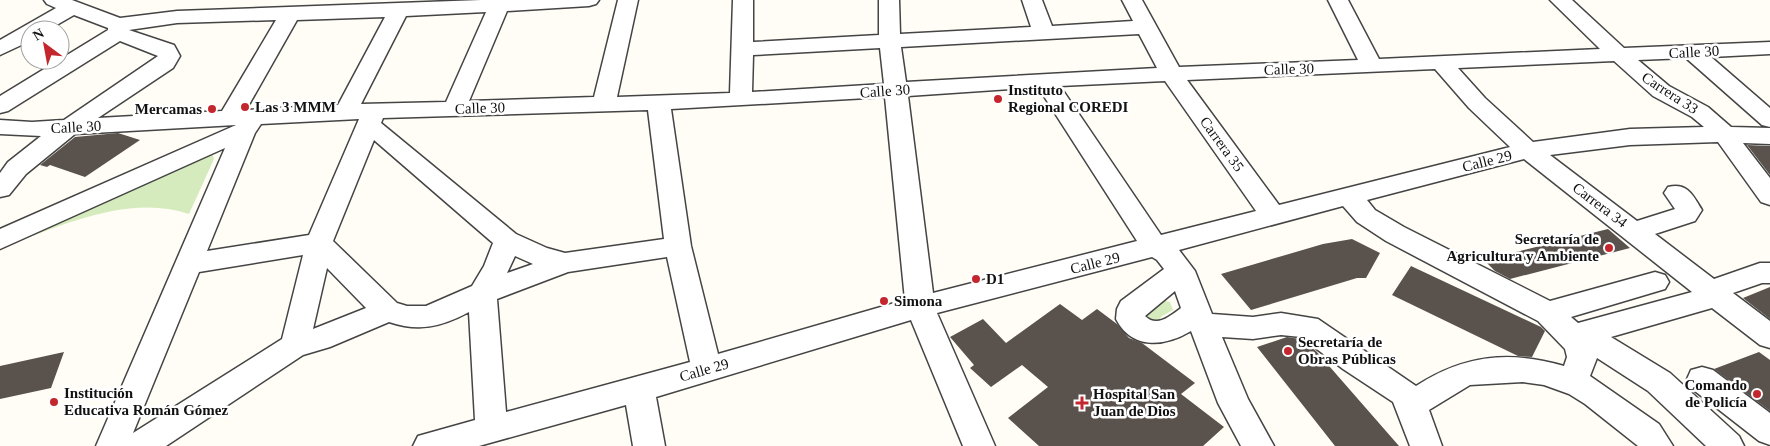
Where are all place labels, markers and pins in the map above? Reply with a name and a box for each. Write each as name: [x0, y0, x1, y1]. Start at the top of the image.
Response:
place label: Instituto Regional COREDI: [1008, 82, 1129, 115]
marker: Instituto Regional COREDI: [992, 93, 1004, 105]
place label: Las 3 MMM: [255, 99, 336, 115]
place label: Mercamas: [135, 101, 202, 117]
marker: Las 3 MMM: [239, 101, 251, 113]
marker: Mercamas: [206, 103, 218, 115]
place label: Secretaría de Agricultura y Ambiente: [1447, 231, 1599, 264]
marker: Secretaría de Agricultura y Ambiente: [1603, 242, 1615, 254]
place label: D1: [986, 271, 1004, 287]
marker: D1: [970, 273, 982, 285]
place label: Simona: [894, 293, 943, 309]
marker: Simona: [878, 295, 890, 307]
place label: Secretaría de Obras Públicas: [1298, 334, 1396, 367]
marker: Secretaría de Obras Públicas: [1282, 345, 1294, 357]
place label: Comando de Policía: [1684, 377, 1747, 410]
place label: Institución Educativa Román Gómez: [64, 385, 229, 418]
place label: Hospital San Juan de Dios: [1093, 386, 1176, 419]
marker: Comando de Policía: [1751, 388, 1763, 400]
marker: Institución Educativa Román Gómez: [48, 396, 60, 408]
marker: Hospital San Juan de Dios: [1075, 396, 1089, 410]

